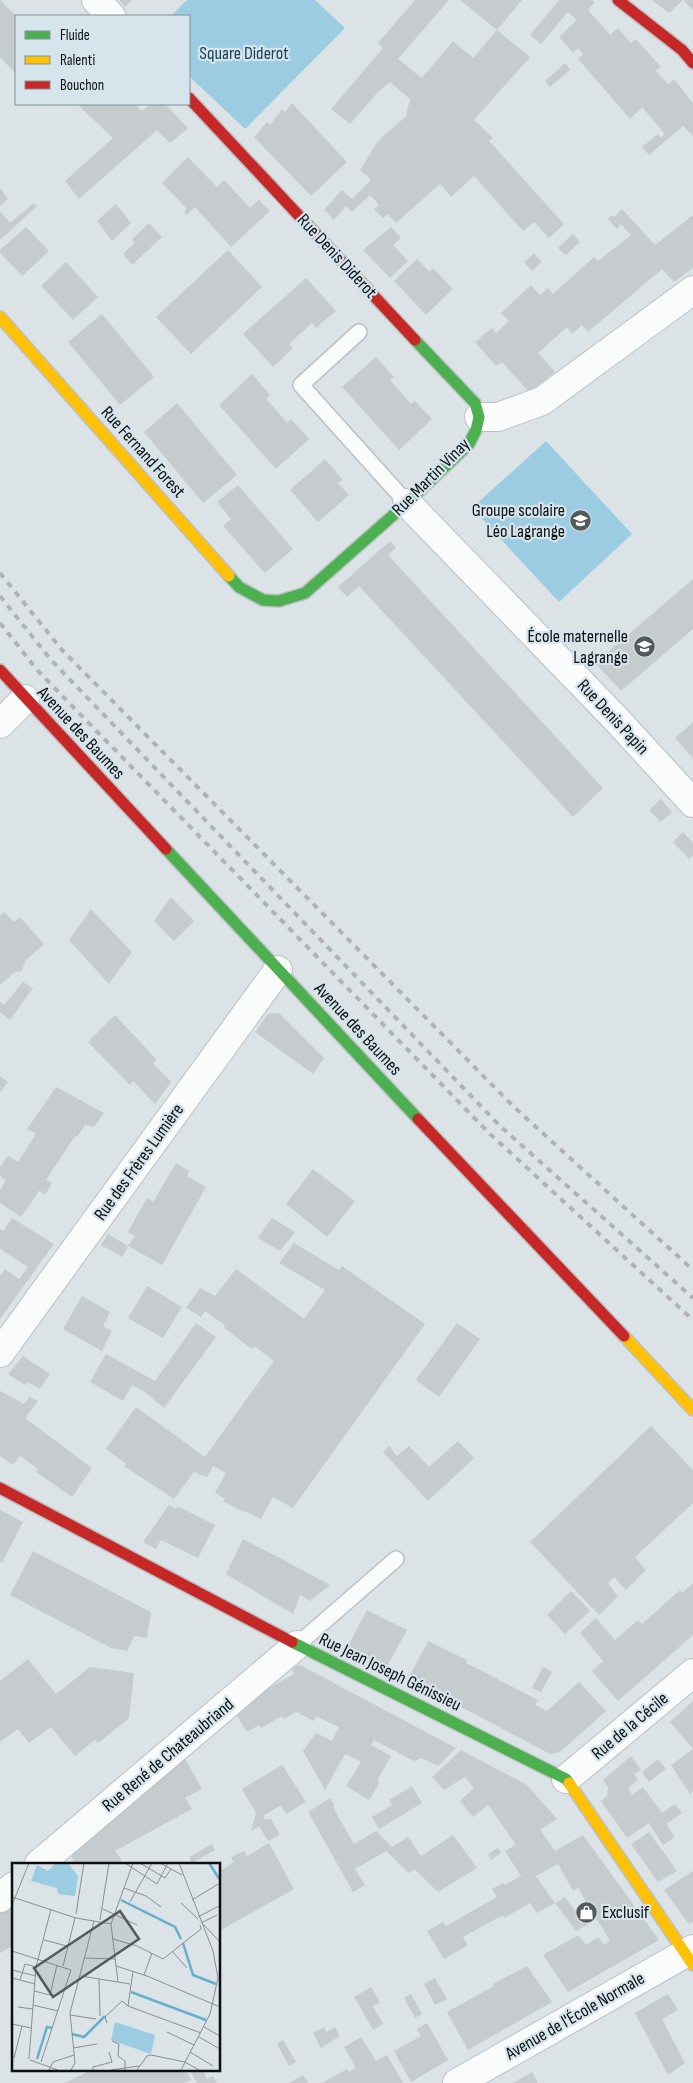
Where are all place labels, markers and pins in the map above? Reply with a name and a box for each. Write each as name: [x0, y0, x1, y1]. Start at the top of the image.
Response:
place label: Groupe scolaire Léo Lagrange: [472, 500, 565, 542]
school or university icon: Groupe scolaire Léo Lagrange: [569, 508, 593, 532]
place label: École maternelle Lagrange: [528, 626, 628, 668]
school or university icon: École maternelle Lagrange: [632, 634, 656, 658]
shop icon: Exclusif: [574, 1900, 598, 1924]
place label: Exclusif: [602, 1902, 650, 1923]

